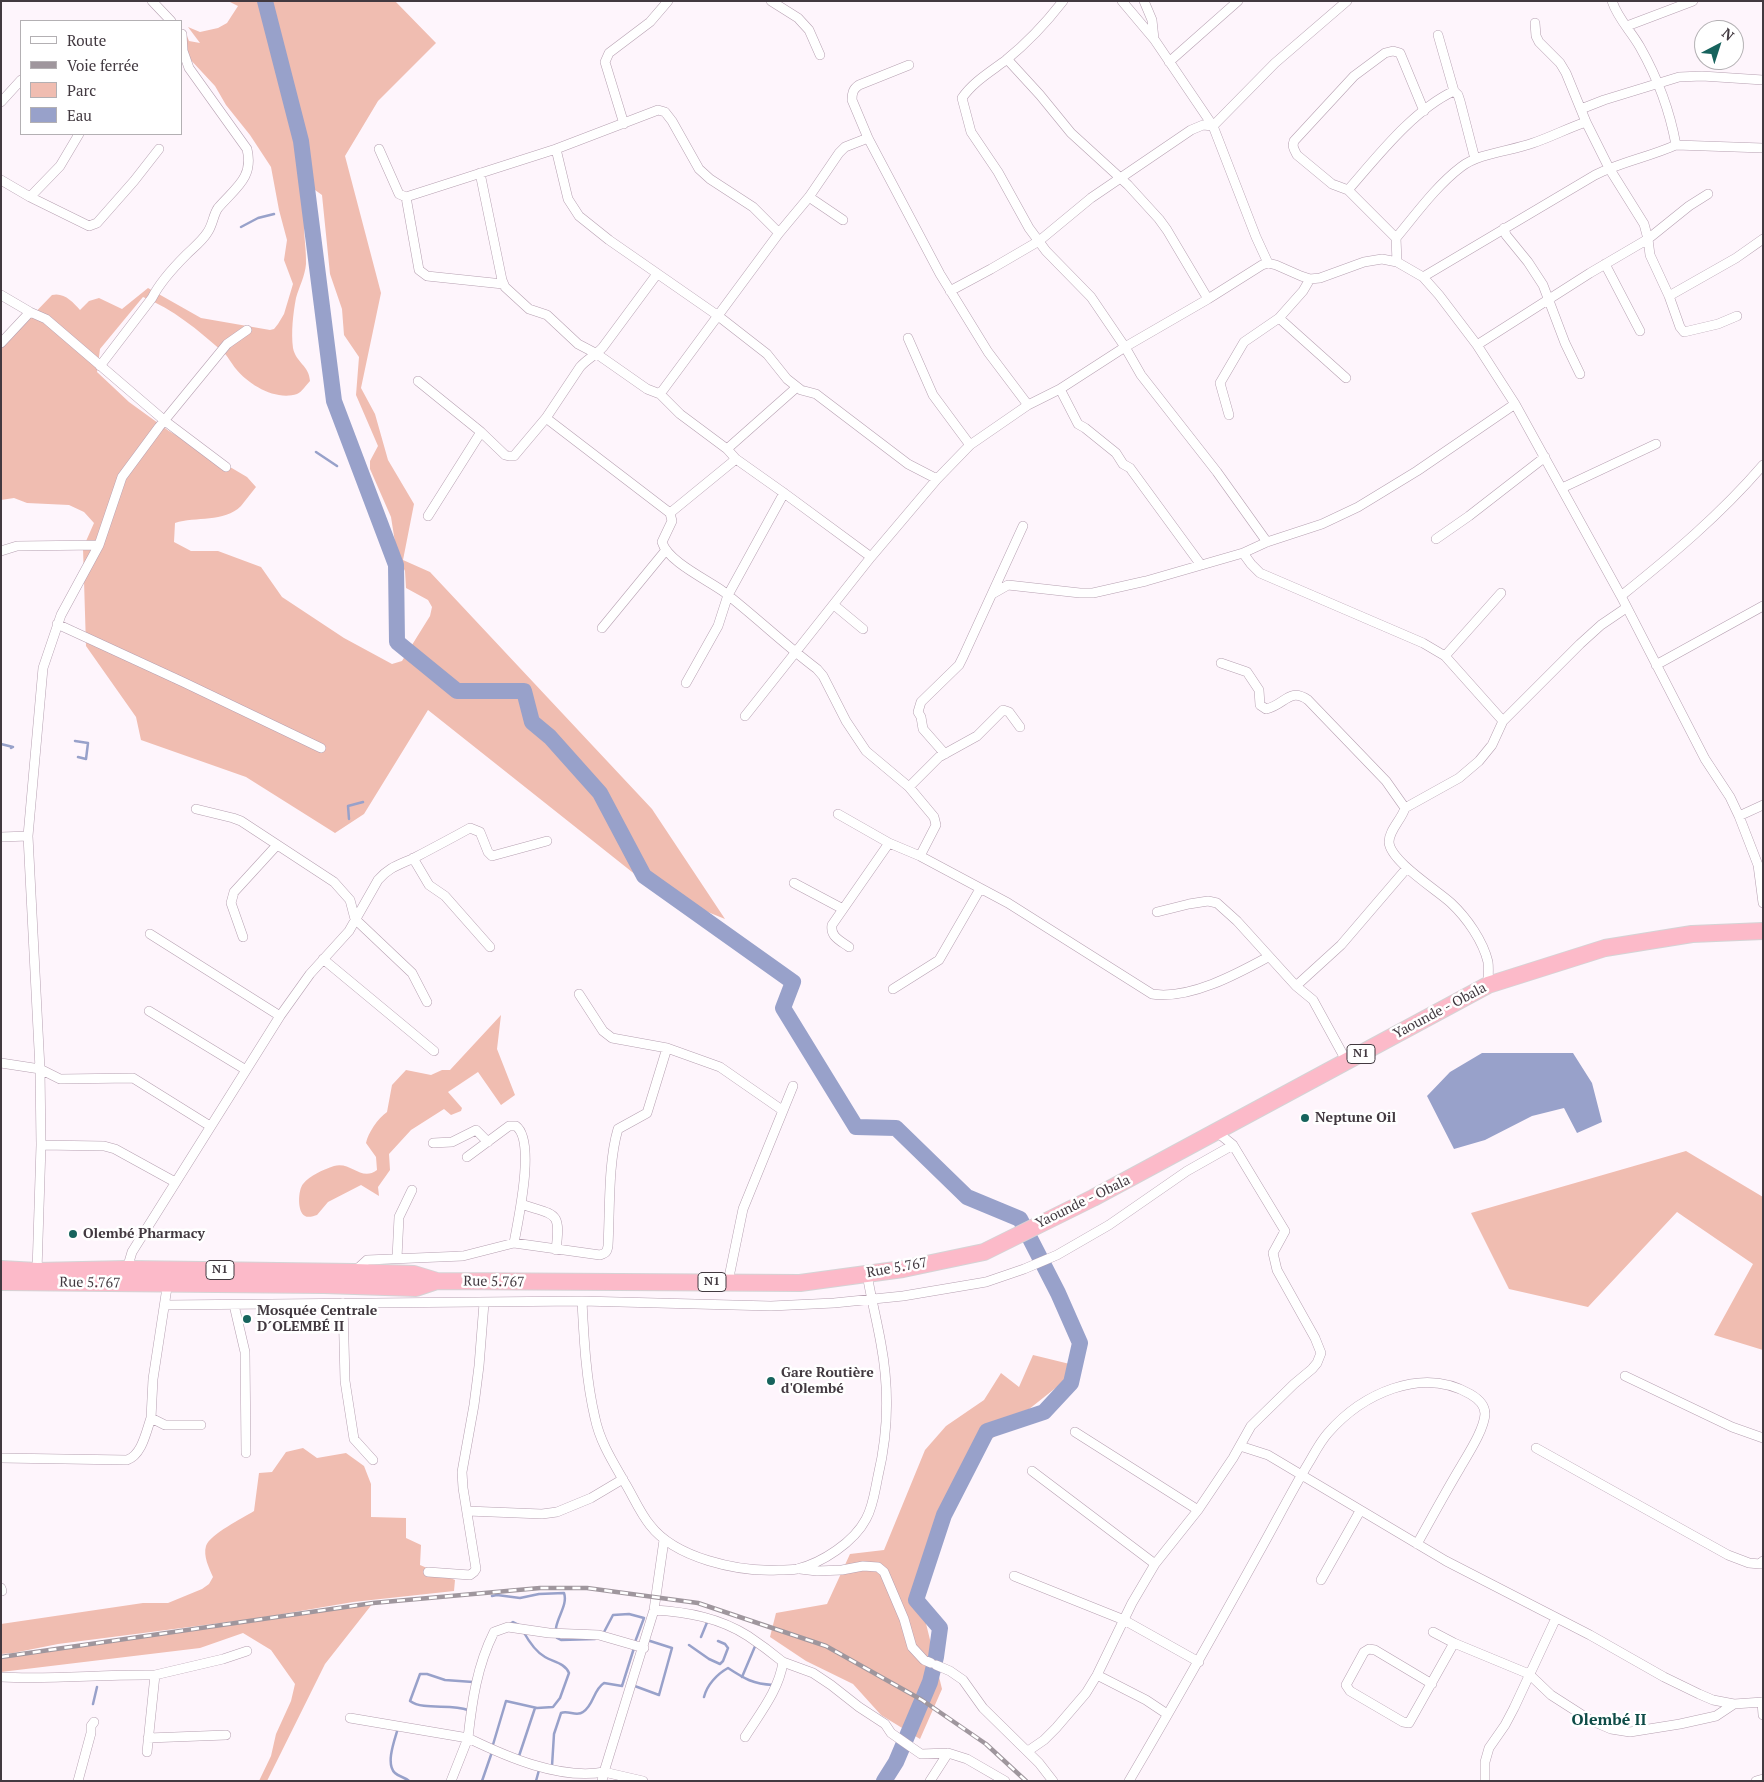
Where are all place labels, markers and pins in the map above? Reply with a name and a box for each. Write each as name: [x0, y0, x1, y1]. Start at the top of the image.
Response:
place label: Neptune Oil: [1315, 1110, 1396, 1126]
marker: Neptune Oil: [1299, 1112, 1311, 1124]
place label: Olembé Pharmacy: [83, 1226, 205, 1242]
marker: Olembé Pharmacy: [67, 1228, 79, 1240]
place label: Mosquée Centrale D´OLEMBÉ II: [257, 1303, 377, 1335]
marker: Mosquée Centrale D´OLEMBÉ II: [241, 1313, 253, 1325]
place label: Gare Routière d'Olembé: [781, 1365, 874, 1398]
marker: Gare Routière d'Olembé: [765, 1375, 777, 1387]

